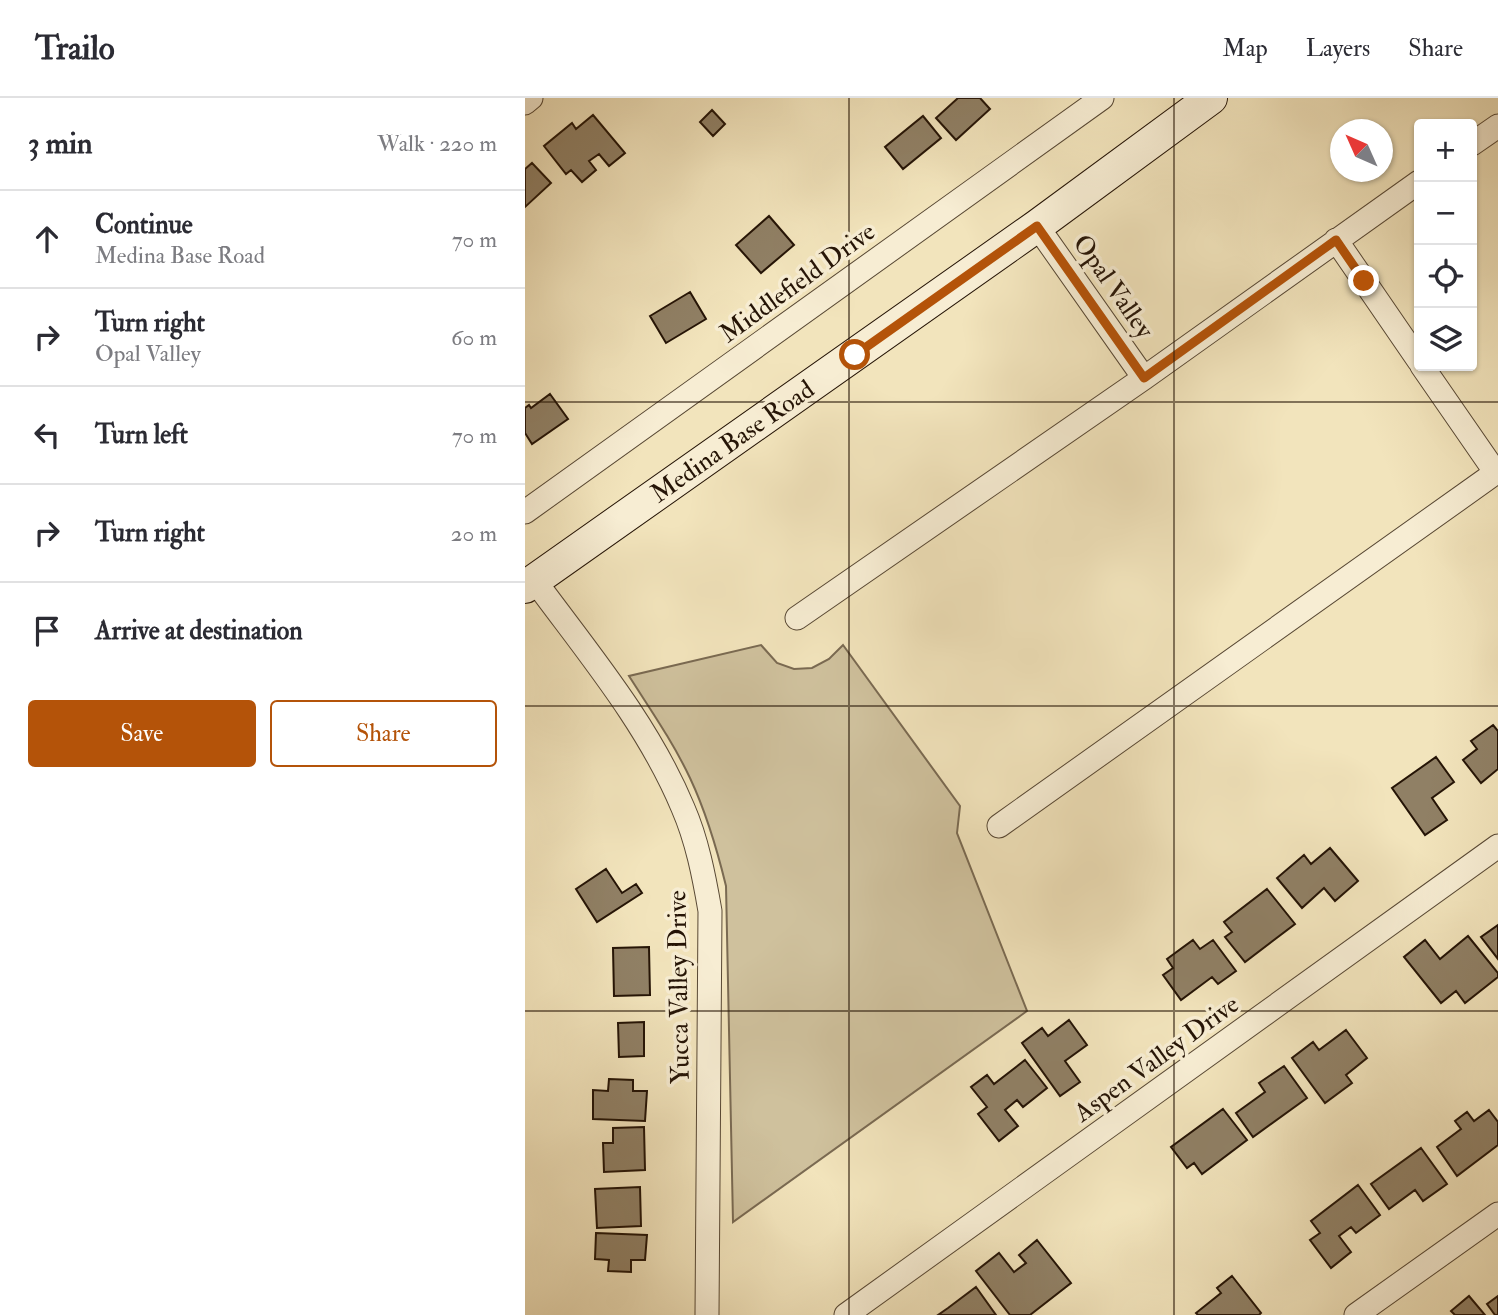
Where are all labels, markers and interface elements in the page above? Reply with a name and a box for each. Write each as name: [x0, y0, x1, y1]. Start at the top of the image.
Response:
text: Trailo: [35, 28, 115, 69]
text: Map: [1223, 33, 1268, 64]
text: Layers: [1306, 33, 1370, 64]
text: Share: [1408, 33, 1463, 64]
north arrow: [1330, 119, 1393, 182]
map controls: [1414, 119, 1477, 371]
button: +: [1414, 119, 1477, 182]
text: 3 min: [28, 125, 93, 162]
text: Walk · 220 m: [377, 129, 497, 158]
button: −: [1414, 182, 1477, 245]
text: Continue: [95, 209, 193, 241]
street label: Middlefield Drive: [714, 216, 882, 350]
icon: ahead: [28, 220, 66, 258]
text: 70 m: [452, 225, 497, 254]
street label: Opal Valley: [1065, 228, 1161, 346]
text: Medina Base Road: [95, 241, 265, 270]
button: locate: [1414, 245, 1477, 308]
route end: [1348, 265, 1379, 296]
text: Turn right: [95, 307, 205, 339]
button: layers: [1414, 308, 1477, 371]
icon: right: [28, 318, 66, 356]
text: 60 m: [451, 323, 497, 352]
text: Opal Valley: [95, 339, 201, 368]
route start: [839, 339, 870, 370]
street label: Medina Base Road: [645, 373, 821, 510]
icon: left: [28, 416, 66, 454]
text: Turn left: [95, 419, 188, 451]
text: 70 m: [452, 421, 497, 450]
icon: right: [28, 514, 66, 552]
text: Turn right: [95, 517, 205, 549]
text: 20 m: [451, 519, 497, 548]
icon: arrive: [28, 612, 66, 650]
text: Arrive at destination: [95, 615, 303, 647]
button: Save: [28, 700, 256, 767]
button: Share: [270, 700, 497, 767]
street label: Yucca Valley Drive: [661, 890, 697, 1084]
street label: Aspen Valley Drive: [1067, 988, 1246, 1131]

